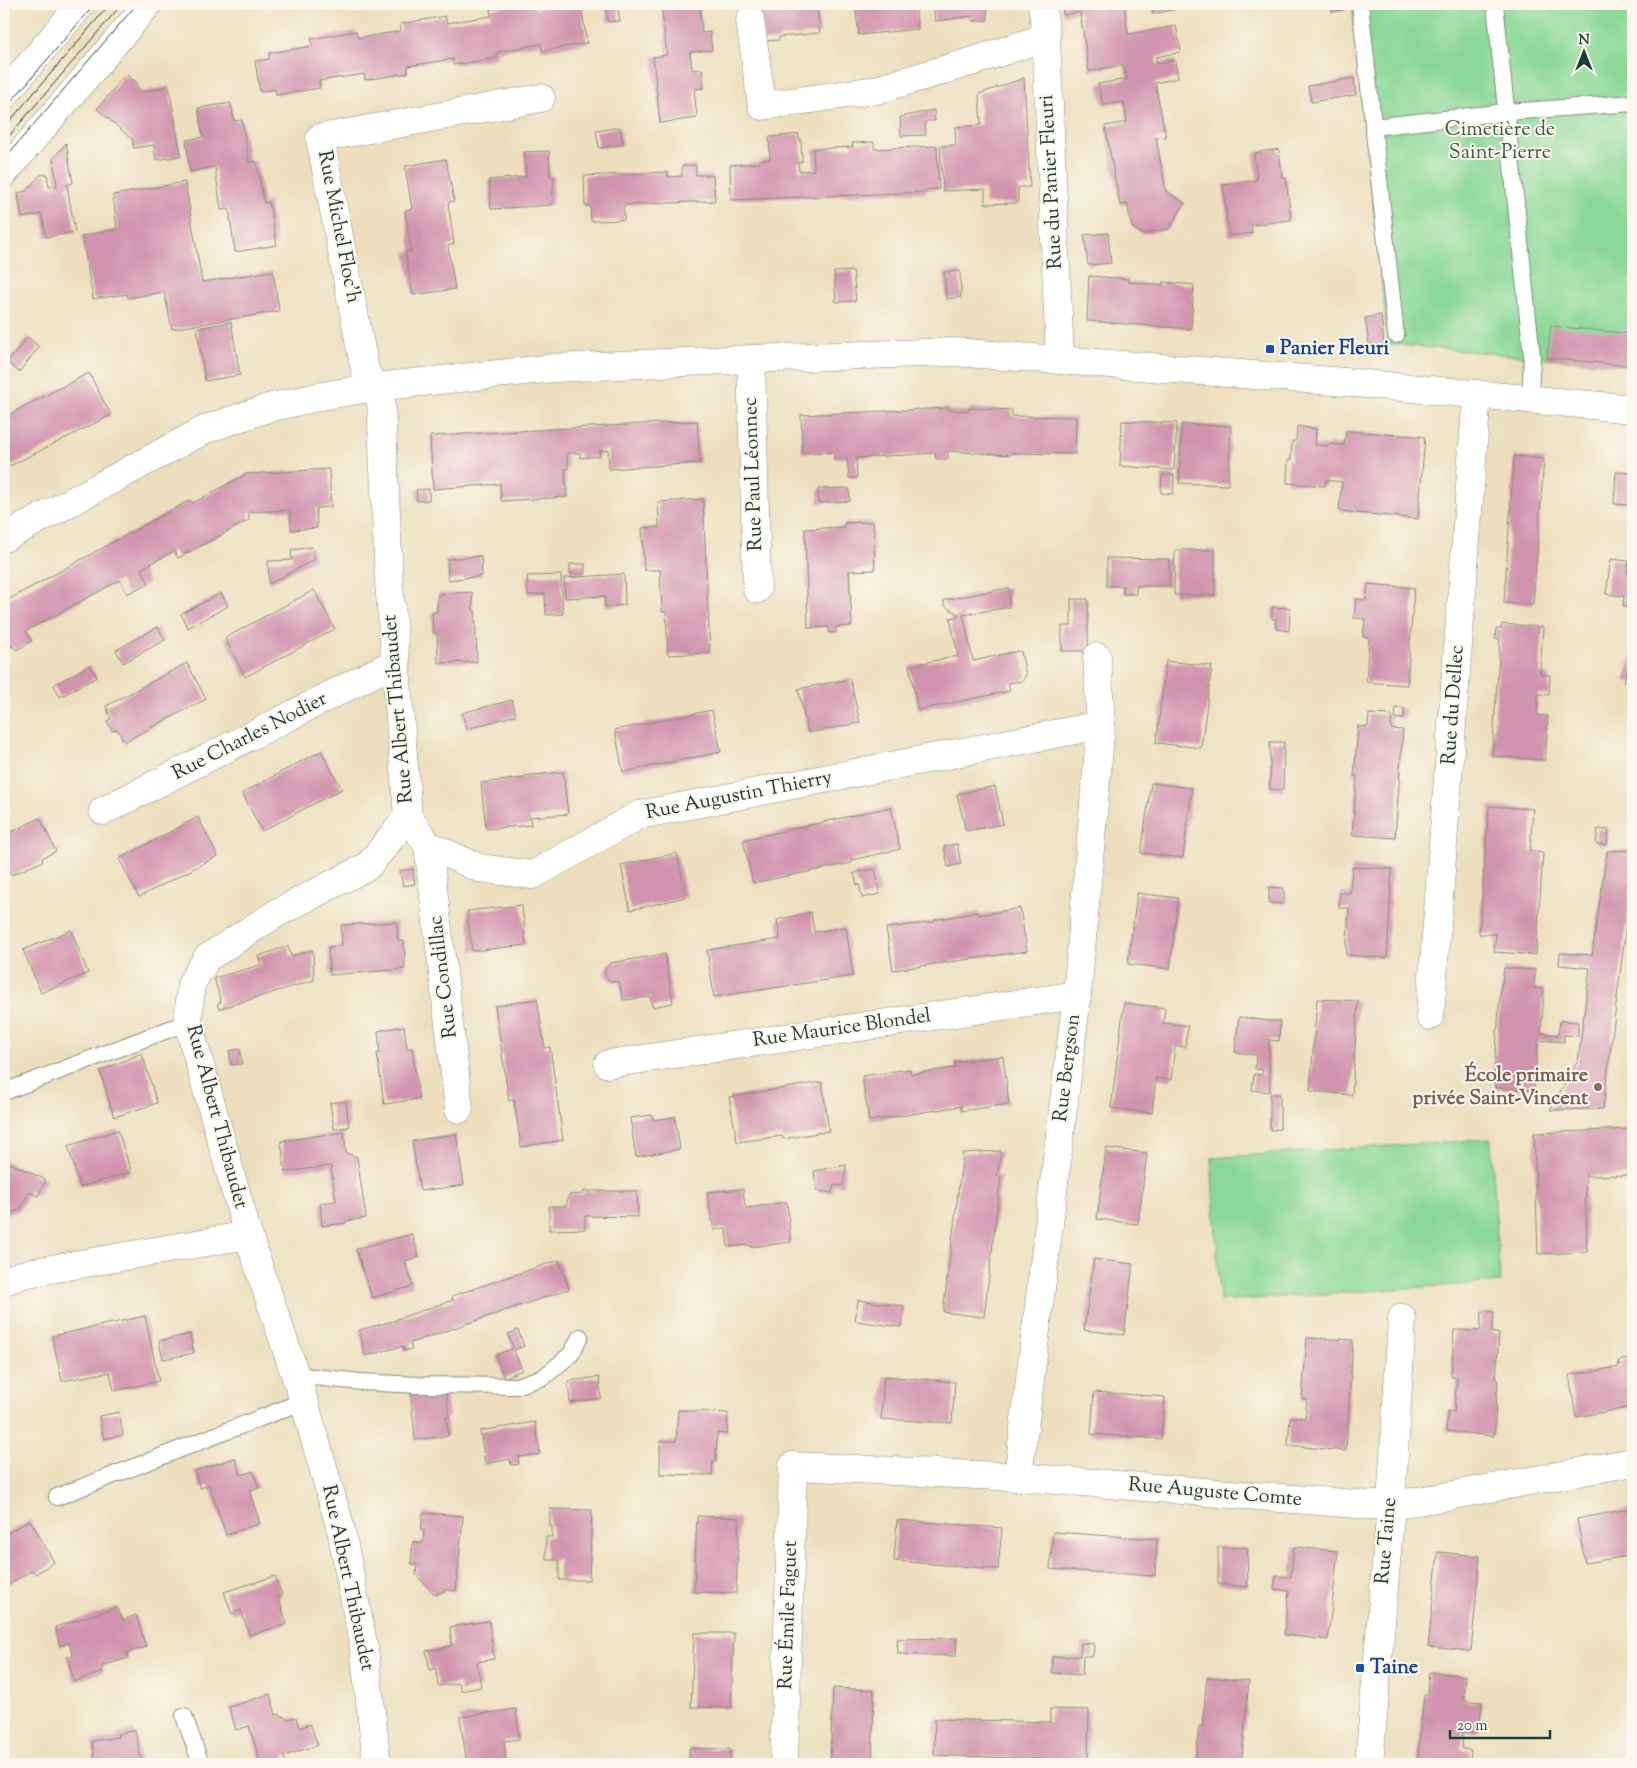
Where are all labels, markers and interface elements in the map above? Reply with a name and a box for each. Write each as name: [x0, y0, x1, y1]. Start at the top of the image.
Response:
north arrow: [1560, 28, 1610, 78]
text: N: [1578, 31, 1590, 51]
street label: Rue du Panier Fleuri: [1033, 94, 1071, 270]
park label: Cimetière de Saint-Pierre: [1445, 116, 1555, 168]
street label: Rue Michel Floc'h: [309, 148, 367, 306]
place label: Panier Fleuri: [1280, 335, 1389, 364]
marker: Panier Fleuri: [1264, 343, 1276, 355]
street label: Rue Paul Léonnec: [737, 396, 771, 552]
street label: Rue Albert Thibaudet: [376, 613, 422, 805]
street label: Rue du Dellec: [1435, 644, 1473, 766]
street label: Rue Charles Nodier: [168, 685, 333, 789]
street label: Rue Augustin Thierry: [643, 764, 835, 828]
street label: Rue Condillac: [422, 914, 466, 1040]
street label: Rue Maurice Blondel: [751, 1002, 933, 1056]
street label: Rue Bergson: [1047, 1012, 1089, 1124]
street label: Rue Albert Thibaudet: [177, 1022, 255, 1212]
place label: École primaire privée Saint-Vincent: [1412, 1061, 1588, 1114]
marker: École primaire privée Saint-Vincent: [1592, 1081, 1604, 1093]
street label: Rue Auguste Comte: [1127, 1471, 1303, 1515]
street label: Rue Albert Thibaudet: [313, 1482, 381, 1674]
street label: Rue Taine: [1369, 1496, 1405, 1586]
street label: Rue Émile Faguet: [771, 1540, 806, 1690]
place label: Taine: [1370, 1654, 1418, 1683]
marker: Taine: [1354, 1662, 1366, 1674]
scale bar: [1450, 1708, 1550, 1740]
text: 20 m: [1457, 1716, 1488, 1737]

